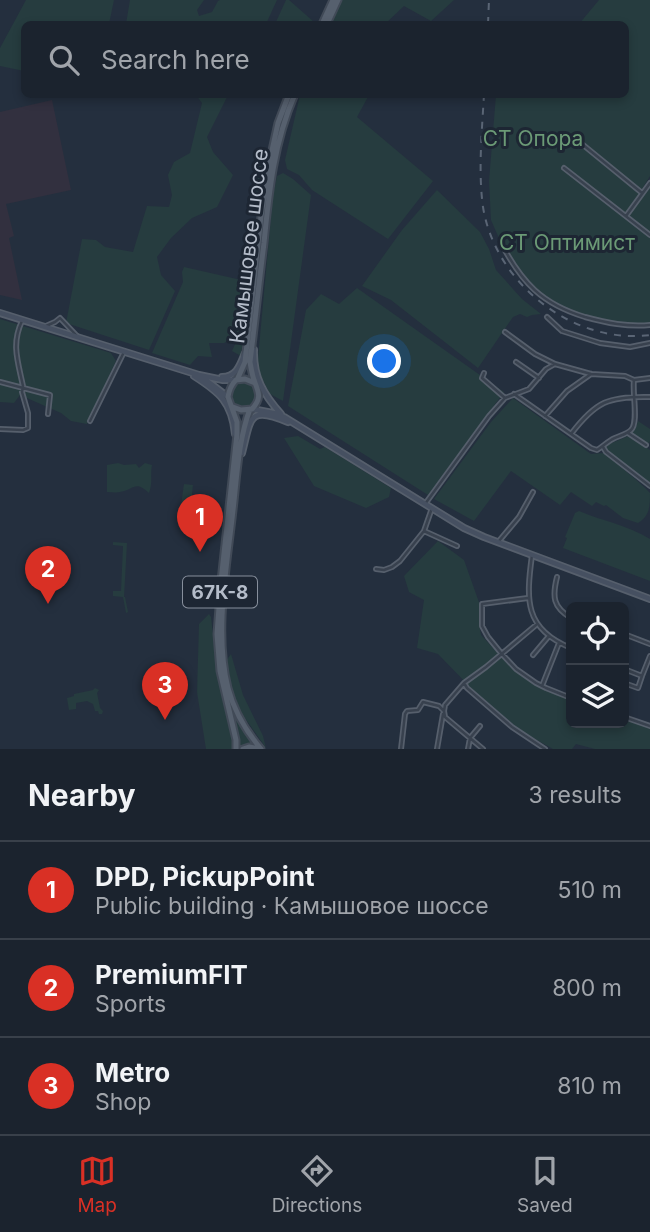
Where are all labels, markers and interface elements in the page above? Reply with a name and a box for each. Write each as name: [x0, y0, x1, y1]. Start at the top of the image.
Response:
search box: [21, 21, 629, 98]
icon: search: [45, 41, 83, 79]
text: Search here: [101, 44, 250, 75]
park label: СТ Опора: [483, 126, 583, 151]
street label: Камышовое шоссе: [224, 147, 273, 345]
park label: СТ Оптимист: [499, 230, 635, 255]
your location: [367, 344, 401, 378]
pin: 1: [177, 494, 223, 552]
pin: 2: [25, 546, 71, 604]
road number: 67К-8: [183, 576, 257, 608]
map controls: [566, 602, 629, 728]
button: locate: [566, 602, 629, 665]
pin: 3: [142, 662, 188, 720]
button: layers: [566, 665, 629, 728]
text: Nearby: [28, 777, 136, 813]
text: 3 results: [529, 781, 622, 809]
text: DPD, PickupPoint: [95, 861, 314, 892]
text: 1: [46, 876, 56, 904]
text: 510 m: [558, 876, 622, 904]
text: Public building · Камышовое шоссе: [95, 892, 489, 920]
text: PremiumFIT: [95, 959, 248, 990]
text: 2: [44, 974, 58, 1002]
text: 800 m: [552, 974, 622, 1002]
text: Sports: [95, 990, 166, 1018]
text: Metro: [95, 1057, 170, 1088]
text: 3: [44, 1072, 58, 1100]
text: 810 m: [557, 1072, 622, 1100]
text: Shop: [95, 1088, 151, 1116]
tab: Map: [77, 1152, 117, 1217]
tab: Directions: [272, 1152, 362, 1217]
tab: Saved: [517, 1152, 573, 1217]

